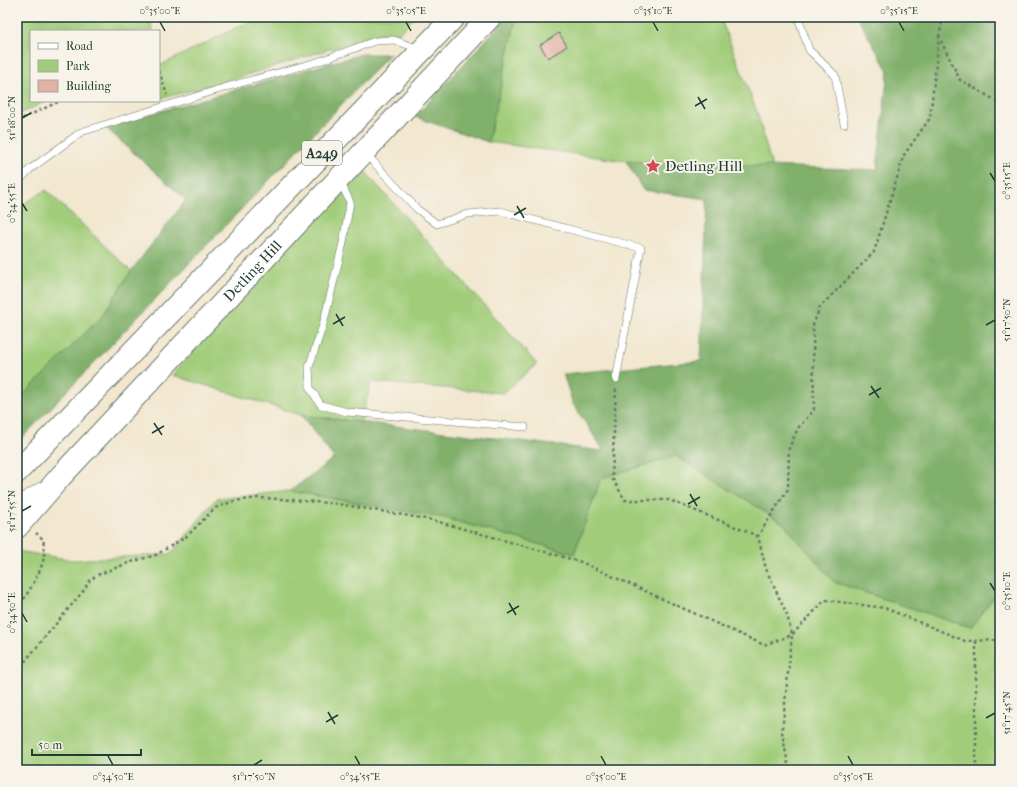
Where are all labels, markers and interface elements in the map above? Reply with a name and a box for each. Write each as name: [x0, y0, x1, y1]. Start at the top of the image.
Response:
text: 0°35'00"E: [140, 5, 180, 17]
text: 0°35'05"E: [386, 5, 426, 17]
text: 0°35'10"E: [634, 5, 672, 17]
text: 0°35'15"E: [880, 5, 918, 17]
legend: [30, 30, 160, 102]
text: Road: [66, 39, 93, 53]
text: Park: [66, 59, 91, 73]
text: Building: [66, 79, 111, 93]
text: 51°18'00"N: [6, 95, 18, 140]
road number: A249: [302, 141, 342, 165]
place icon: Detling Hill: [644, 157, 662, 175]
place label: Detling Hill: [665, 157, 742, 175]
text: 0°35'15"E: [1001, 162, 1013, 200]
text: 0°34'55"E: [6, 183, 18, 223]
street label: Detling Hill: [220, 237, 286, 305]
text: 51°17'50"N: [1001, 298, 1013, 342]
text: 51°17'55"N: [6, 490, 18, 532]
text: 0°35'10"E: [1001, 572, 1013, 610]
text: 0°34'50"E: [6, 592, 18, 634]
text: 51°17'45"N: [1001, 691, 1013, 735]
scale bar: [32, 731, 141, 757]
text: 50 m: [38, 738, 62, 752]
text: 0°34'50"E: [92, 771, 134, 783]
text: 51°17'50"N: [232, 771, 276, 783]
text: 0°34'55"E: [340, 771, 380, 783]
text: 0°35'00"E: [586, 771, 626, 783]
text: 0°35'05"E: [833, 771, 873, 783]

